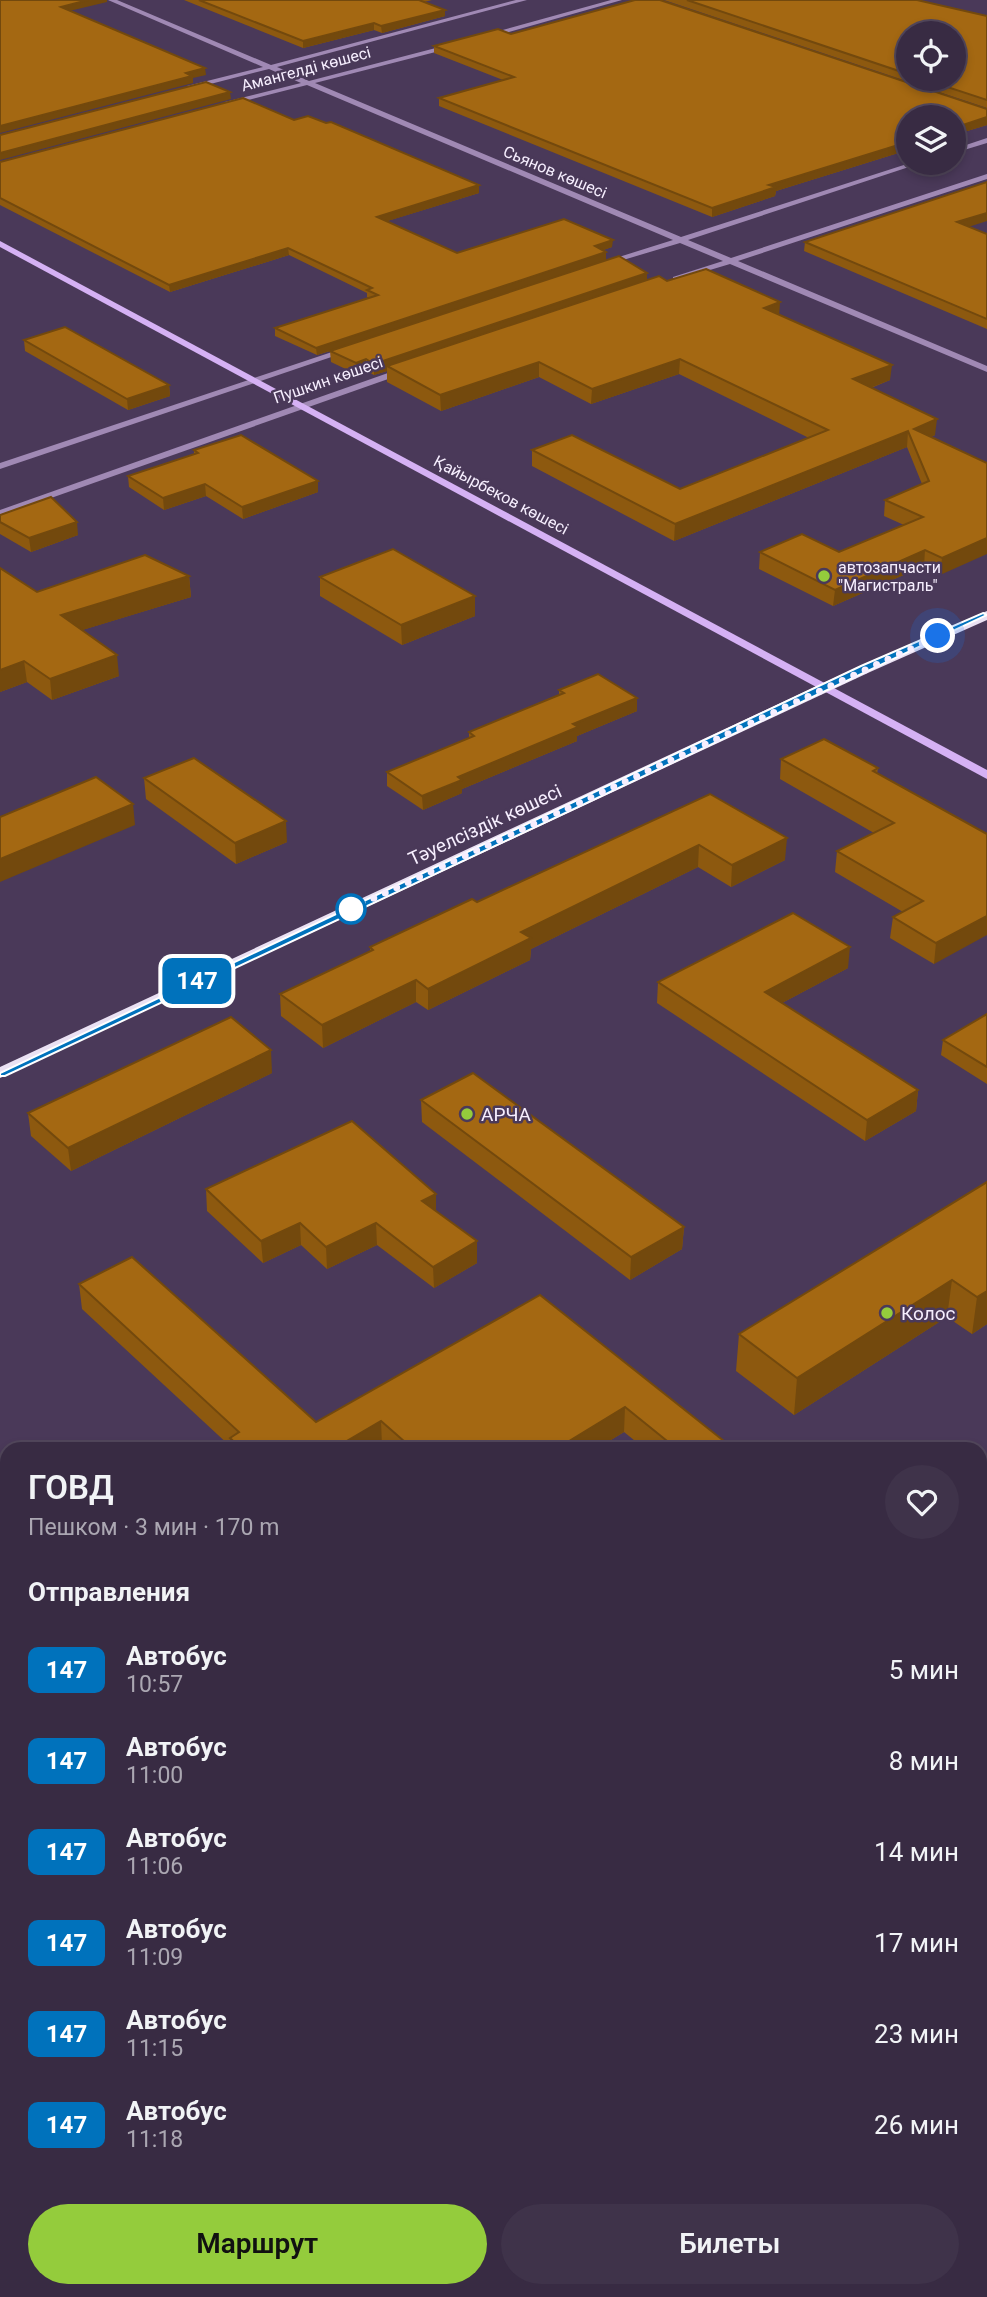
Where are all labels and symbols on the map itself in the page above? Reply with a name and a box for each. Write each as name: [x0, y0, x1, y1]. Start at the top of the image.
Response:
street label: Амангелді көшесі: [239, 43, 373, 95]
street label: Сьянов көшесі: [500, 142, 610, 202]
street label: Пушкин көшесі: [271, 352, 385, 408]
street label: Қайырбеков көшесі: [430, 451, 572, 539]
place label: автозапчасти "Магистраль": [838, 558, 941, 595]
marker: автозапчасти "Магистраль": [816, 568, 832, 584]
your location: [920, 618, 955, 653]
street label: Тәуелсіздік көшесі: [405, 779, 565, 871]
unlabelled marker: [336, 894, 366, 924]
line badge: 147: [157, 958, 237, 1004]
place label: АРЧА: [481, 1103, 532, 1126]
marker: АРЧА: [459, 1106, 475, 1122]
place label: Колос: [901, 1302, 955, 1325]
marker: Колос: [879, 1305, 895, 1321]

